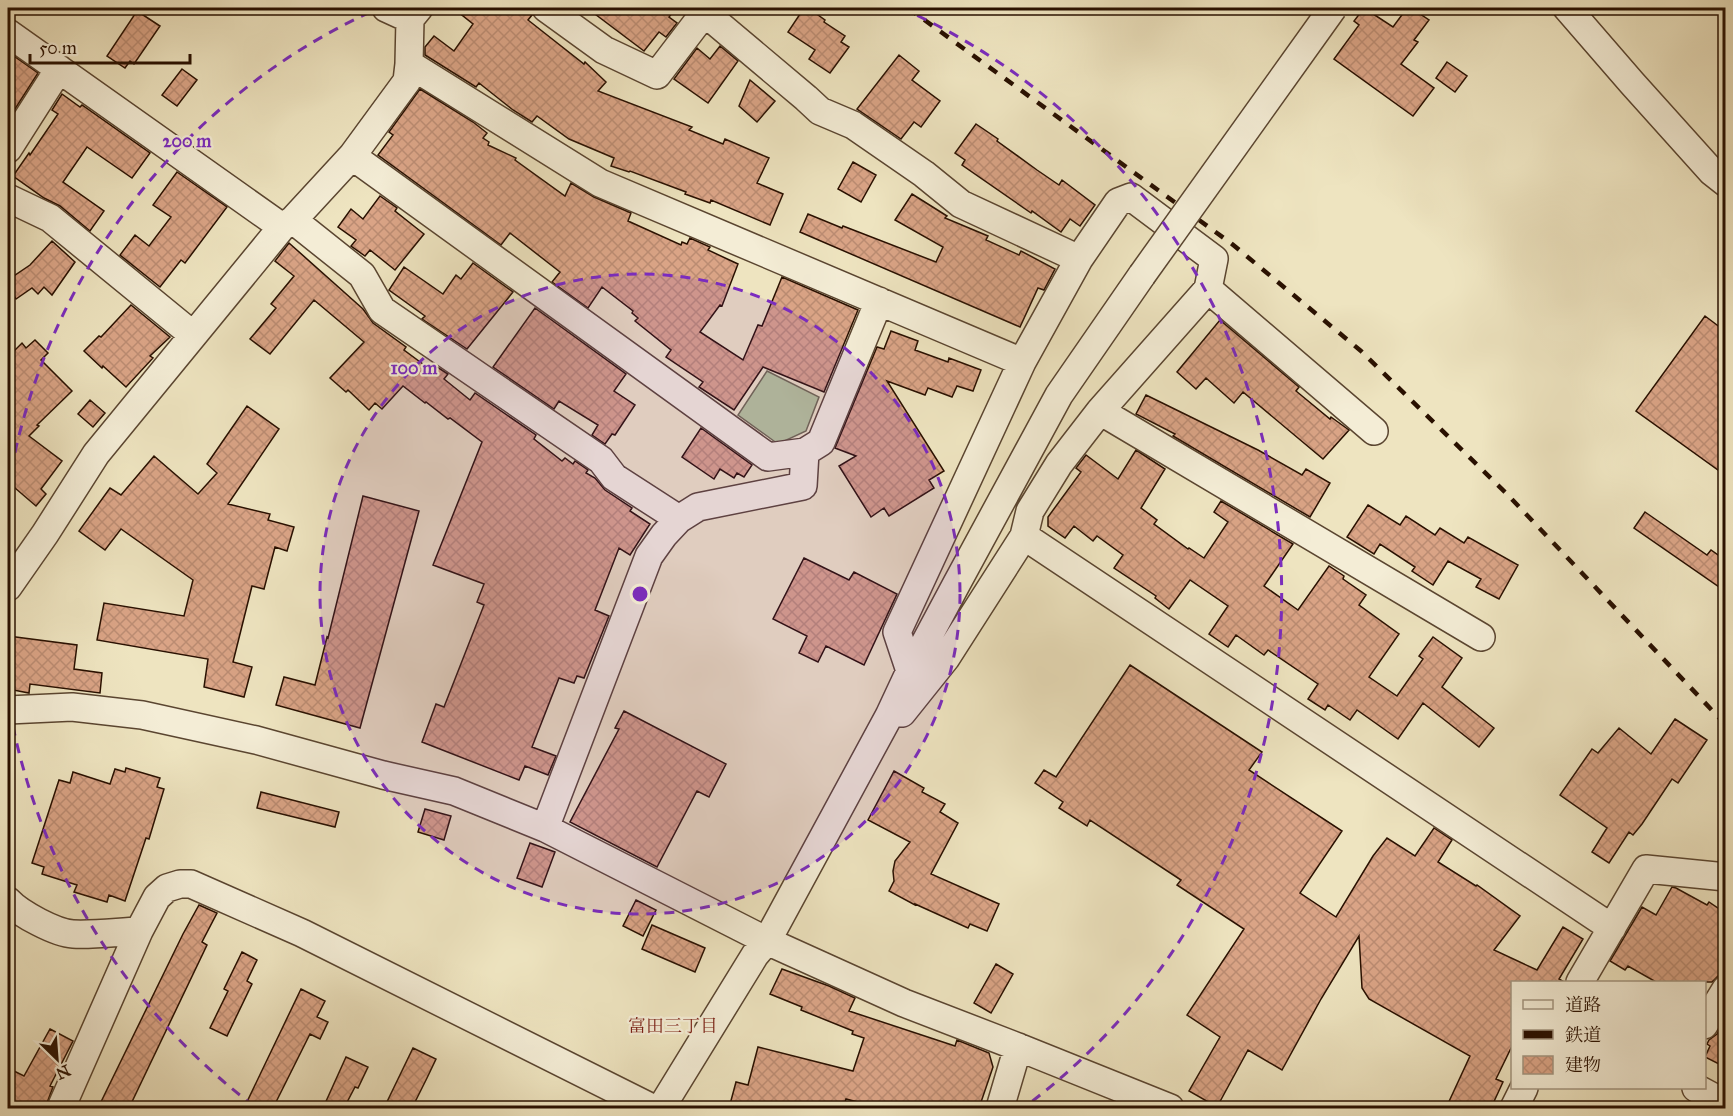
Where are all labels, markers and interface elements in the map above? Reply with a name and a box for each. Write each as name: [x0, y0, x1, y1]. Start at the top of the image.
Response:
scale bar: [30, 27, 190, 65]
text: 50 m: [39, 37, 77, 59]
text: 200 m: [163, 130, 212, 152]
text: 100 m: [391, 357, 438, 379]
centre of rings: [630, 584, 650, 604]
legend: [1511, 981, 1706, 1089]
text: 道路: [1565, 994, 1601, 1016]
district label: 富田三丁目: [628, 1015, 718, 1037]
text: 鉄道: [1565, 1024, 1601, 1046]
north arrow: [27, 1029, 87, 1089]
text: 建物: [1565, 1054, 1601, 1076]
text: N: [53, 1061, 73, 1084]

